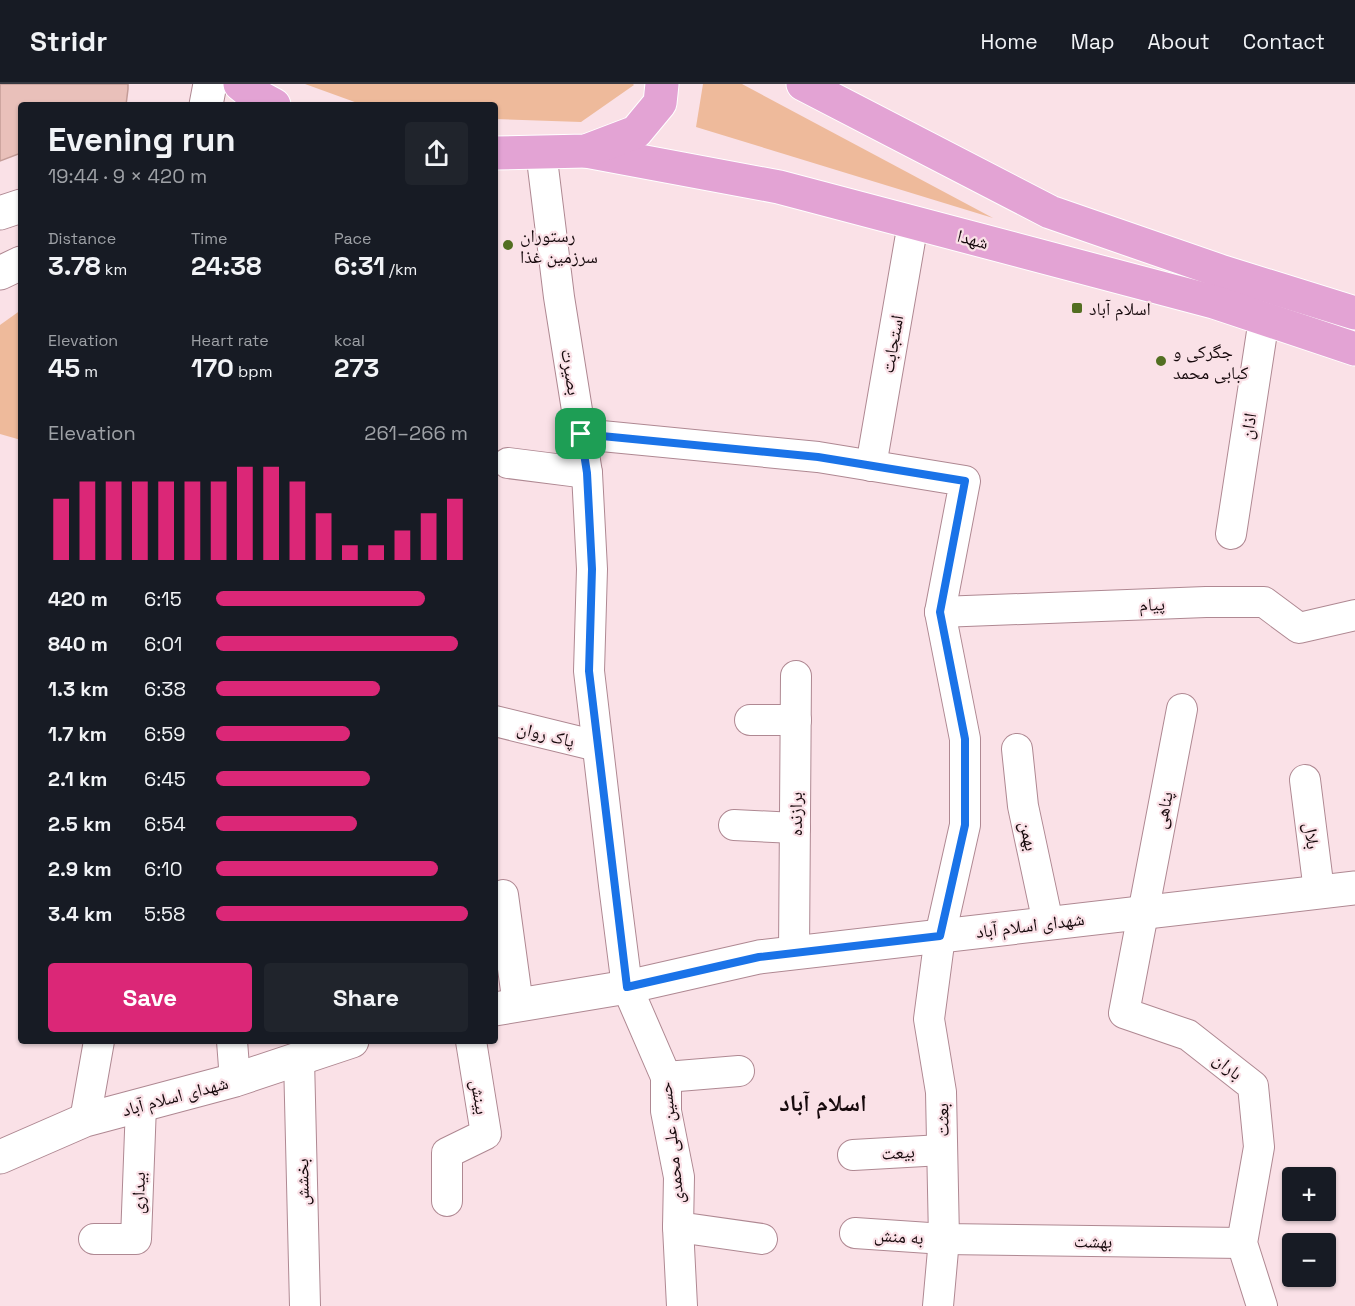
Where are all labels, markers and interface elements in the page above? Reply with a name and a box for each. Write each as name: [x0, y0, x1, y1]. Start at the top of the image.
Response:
text: Stridr: [30, 23, 107, 59]
text: Home: [980, 28, 1038, 55]
text: Map: [1071, 28, 1115, 55]
text: About: [1148, 28, 1210, 55]
text: Contact: [1243, 28, 1325, 55]
text: Evening run: [48, 119, 236, 161]
button: share: [405, 122, 468, 185]
text: 19:44 · 9 × 420 m: [48, 163, 207, 189]
place label: رستوران سرزمین غذا: [520, 224, 598, 268]
street label: شهدا: [955, 224, 991, 254]
text: Distance: [48, 228, 116, 249]
text: Time: [191, 228, 227, 249]
text: Pace: [334, 228, 371, 249]
marker: رستوران سرزمین غذا: [501, 238, 515, 252]
text: 3.78: [48, 249, 101, 283]
text: 24:38: [191, 249, 262, 283]
text: 6:31: [334, 249, 385, 283]
text: km: [101, 259, 127, 280]
text: /km: [385, 259, 417, 280]
place label: اسلام آباد: [1089, 297, 1151, 321]
marker: اسلام آباد: [1070, 301, 1084, 315]
street label: استجابت: [876, 313, 908, 375]
text: Elevation: [48, 330, 118, 351]
text: Heart rate: [191, 330, 269, 351]
text: kcal: [334, 330, 365, 351]
place label: جگرکی و کبابی محمد: [1173, 340, 1249, 384]
street label: بصیرت: [556, 347, 586, 397]
text: 45: [48, 351, 80, 385]
text: 170: [191, 351, 234, 385]
text: 273: [334, 351, 379, 385]
marker: جگرکی و کبابی محمد: [1154, 354, 1168, 368]
text: m: [80, 361, 98, 382]
text: bpm: [234, 361, 272, 382]
pin: [555, 408, 606, 459]
street label: اذان: [1235, 411, 1261, 441]
icon: arrive: [564, 417, 597, 450]
text: Elevation: [48, 420, 136, 446]
text: 261–266 m: [364, 420, 468, 446]
text: 420 m: [48, 586, 108, 612]
text: 6:15: [144, 586, 182, 612]
street label: پیام: [1139, 592, 1165, 617]
text: 840 m: [48, 631, 108, 657]
text: 6:01: [144, 631, 182, 657]
text: 1.3 km: [48, 676, 109, 702]
text: 6:38: [144, 676, 186, 702]
street label: پاک روان: [515, 716, 577, 752]
text: 1.7 km: [48, 721, 107, 747]
text: 6:59: [144, 721, 186, 747]
text: 2.1 km: [48, 766, 107, 792]
text: 6:45: [144, 766, 186, 792]
street label: پناهی: [1148, 789, 1178, 831]
street label: برازنده: [784, 792, 807, 836]
text: 2.5 km: [48, 811, 111, 837]
text: 6:54: [144, 811, 186, 837]
street label: بهمن: [1015, 819, 1043, 853]
street label: بلال: [1299, 821, 1325, 851]
text: 2.9 km: [48, 856, 112, 882]
text: 6:10: [144, 856, 182, 882]
text: 3.4 km: [48, 901, 112, 927]
text: 5:58: [144, 901, 185, 927]
street label: شهدای اسلام آباد: [974, 907, 1086, 944]
button: Save: [48, 963, 252, 1032]
button: Share: [264, 963, 468, 1032]
street label: باران: [1209, 1047, 1247, 1085]
street label: شهدای اسلام آباد: [119, 1071, 231, 1122]
street label: بینش: [466, 1078, 494, 1116]
street label: حسین علی محمدی: [653, 1081, 689, 1205]
district label: اسلام آباد: [779, 1087, 867, 1120]
street label: بعثت: [930, 1103, 954, 1137]
street label: بیعت: [880, 1139, 916, 1165]
street label: بخشش: [290, 1158, 314, 1206]
map controls: [1282, 1167, 1336, 1287]
button: +: [1282, 1167, 1336, 1221]
street label: بیداری: [126, 1171, 150, 1215]
street label: به منش: [874, 1223, 925, 1249]
street label: بهشت: [1074, 1229, 1112, 1253]
button: −: [1282, 1233, 1336, 1287]

